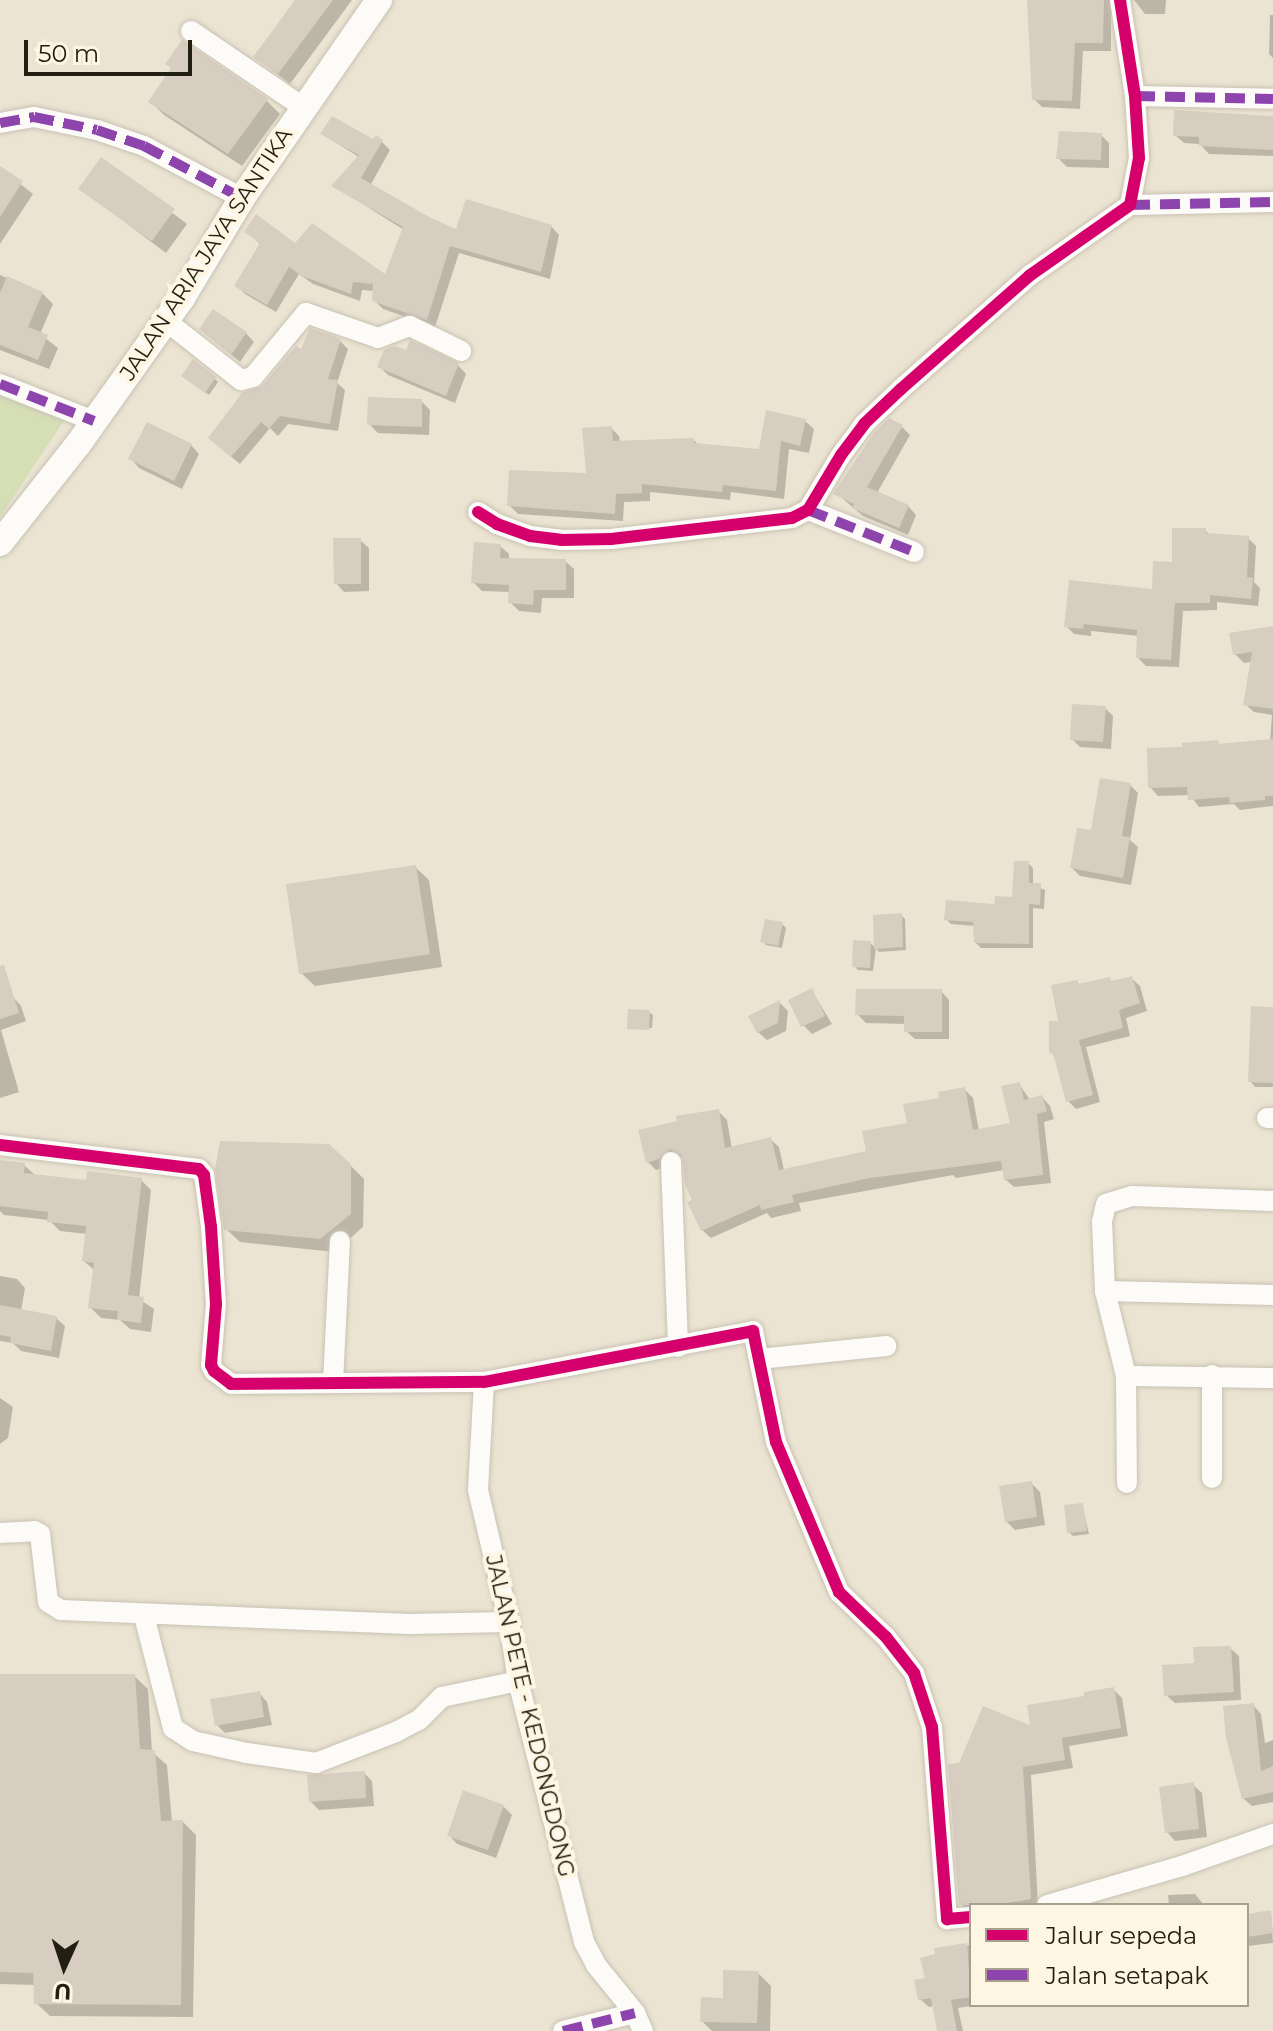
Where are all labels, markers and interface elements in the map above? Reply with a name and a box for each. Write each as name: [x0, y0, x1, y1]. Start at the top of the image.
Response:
scale bar: [28, 24, 196, 74]
text: 50 m: [38, 39, 99, 68]
street label: JALAN ARIA JAYA SANTIKA: [114, 123, 298, 385]
street label: JALAN PETE - KEDONGDONG: [480, 1552, 580, 1880]
legend: [969, 1903, 1249, 2007]
text: Jalur sepeda: [1045, 1921, 1197, 1950]
north arrow: [24, 1927, 104, 2007]
text: Jalan setapak: [1045, 1961, 1209, 1990]
text: U: [53, 1978, 72, 2005]

